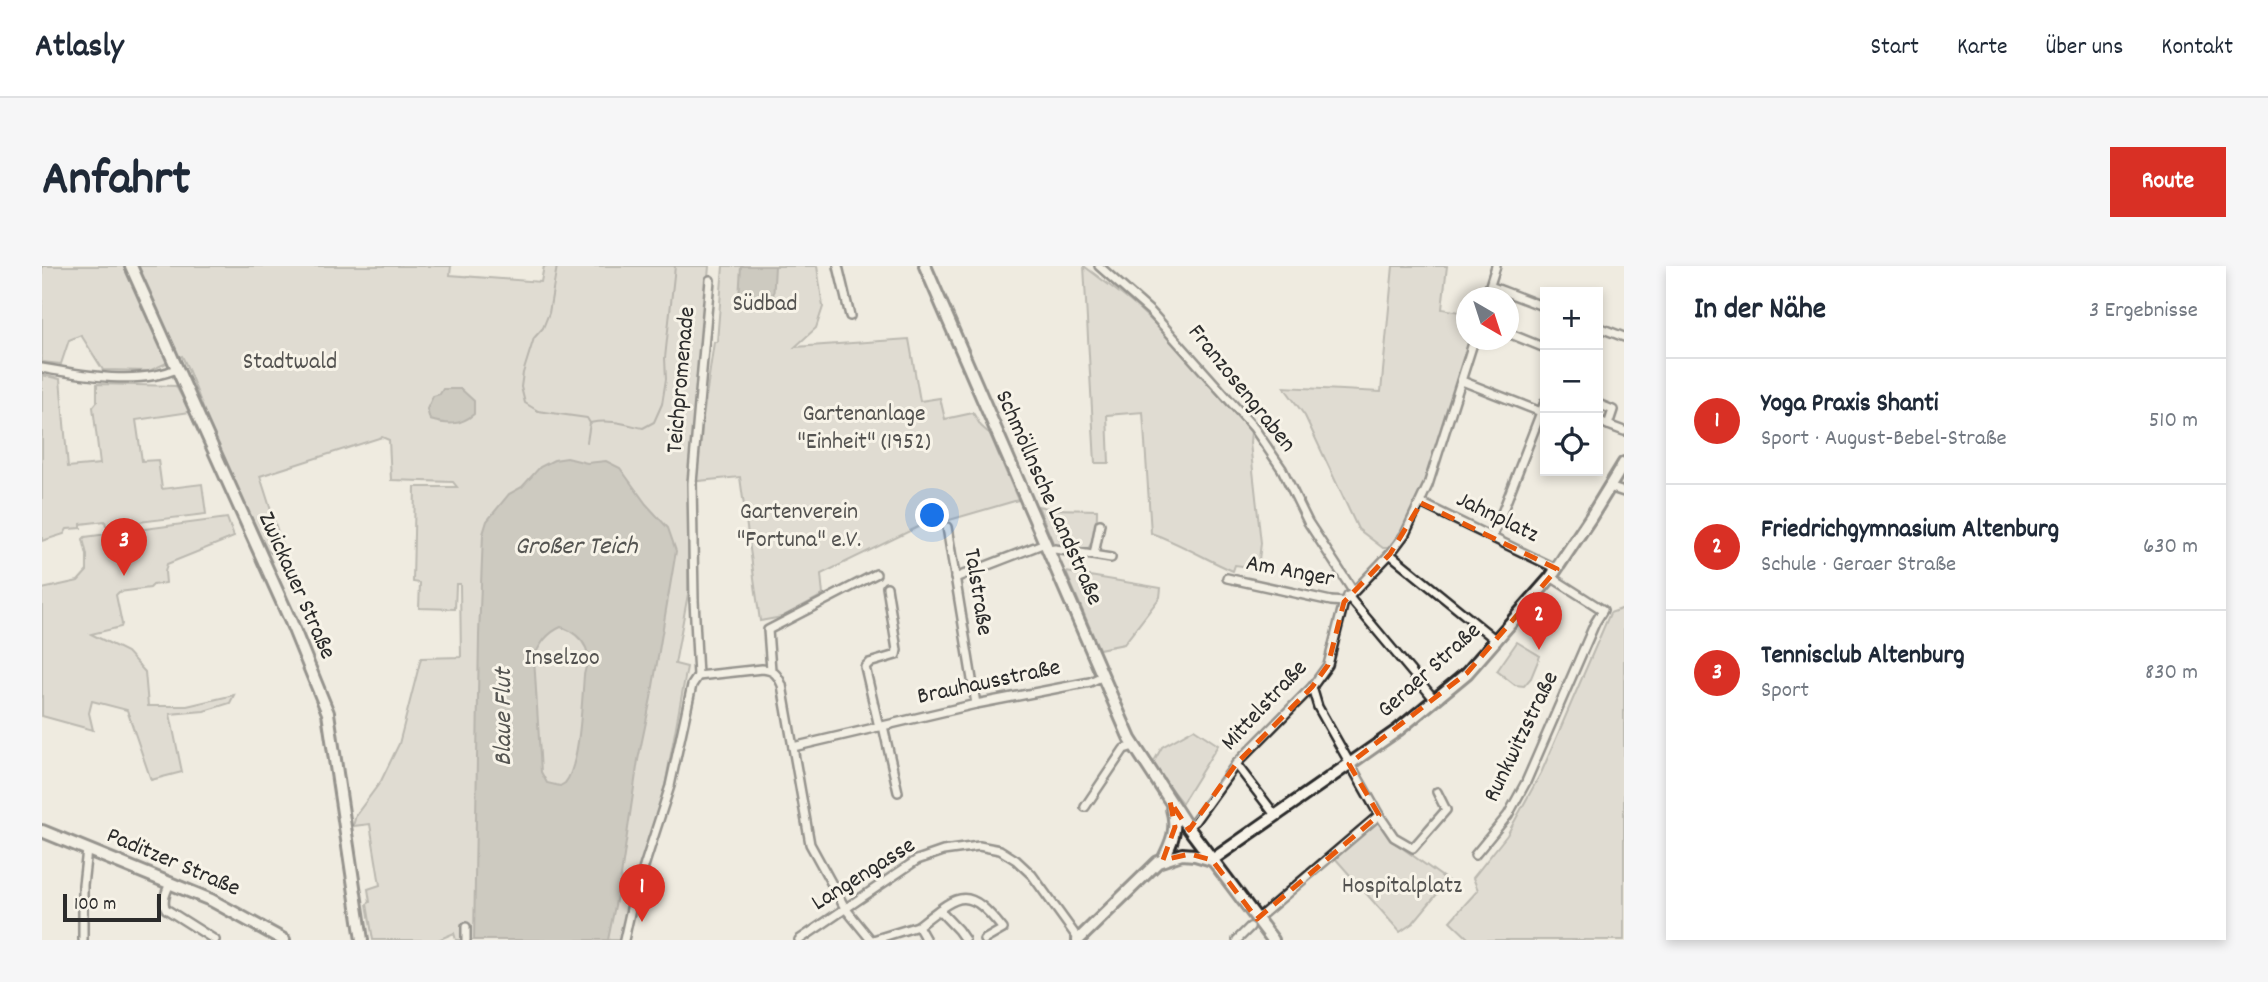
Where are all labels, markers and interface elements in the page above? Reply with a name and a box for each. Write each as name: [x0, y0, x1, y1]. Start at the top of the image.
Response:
text: Atlasly: [35, 25, 124, 72]
text: Start: [1870, 31, 1919, 65]
text: Karte: [1957, 31, 2008, 65]
text: Über uns: [2046, 31, 2123, 65]
text: Kontakt: [2161, 31, 2233, 65]
text: Anfahrt: [42, 147, 190, 217]
button: Route: [2110, 147, 2226, 217]
north arrow: [1456, 287, 1519, 350]
map controls: [1540, 287, 1603, 476]
button: +: [1540, 287, 1603, 350]
park label: Südbad: [732, 288, 798, 322]
text: In der Nähe: [1694, 290, 1826, 333]
text: 3 Ergebnisse: [2089, 295, 2198, 328]
street label: Teichpromenade: [659, 305, 705, 455]
street label: Franzosengraben: [1179, 318, 1303, 460]
park label: Stadtwald: [243, 346, 337, 380]
button: −: [1540, 350, 1603, 413]
street label: Schmöllnsche Landstraße: [985, 385, 1111, 611]
text: Yoga Praxis Shanti: [1761, 386, 1939, 423]
park label: Gartenanlage "Einheit" (1952): [797, 398, 931, 460]
text: 1: [1714, 405, 1720, 438]
text: 510 m: [2149, 405, 2198, 438]
button: locate: [1540, 413, 1603, 476]
text: Sport · August-Bebel-Straße: [1761, 423, 2007, 456]
street label: Jahnplatz: [1450, 483, 1544, 553]
park label: Gartenverein "Fortuna" e.V.: [737, 496, 861, 558]
your location: [915, 498, 949, 532]
street label: Zwickauer Straße: [248, 507, 344, 665]
text: Friedrichgymnasium Altenburg: [1761, 512, 2059, 549]
pin: 3: [101, 518, 147, 576]
water label: Großer Teich: [515, 529, 638, 566]
text: 2: [1712, 531, 1722, 564]
text: 630 m: [2143, 531, 2198, 564]
street label: Talstraße: [953, 546, 1001, 638]
street label: Am Anger: [1243, 547, 1337, 597]
text: Schule · Geraer Straße: [1761, 549, 1956, 582]
pin: 2: [1516, 592, 1562, 650]
street label: Geraer Straße: [1371, 615, 1489, 727]
text: Tennisclub Altenburg: [1761, 638, 1965, 675]
park label: Inselzoo: [524, 642, 600, 676]
street label: Brauhausstraße: [914, 651, 1064, 715]
street label: Mittelstraße: [1214, 653, 1316, 759]
text: 3: [1712, 657, 1722, 690]
text: 830 m: [2145, 657, 2198, 690]
water label: Blaue Flut: [486, 666, 523, 766]
street label: Runkwitzstraße: [1476, 666, 1568, 808]
text: Sport: [1761, 675, 1809, 708]
street label: Paditzer Straße: [101, 820, 245, 906]
street label: Langengasse: [805, 830, 923, 920]
pin: 1: [619, 864, 665, 922]
park label: Hospitalplatz: [1342, 870, 1462, 904]
scale bar: [63, 891, 161, 923]
text: 100 m: [74, 892, 116, 919]

